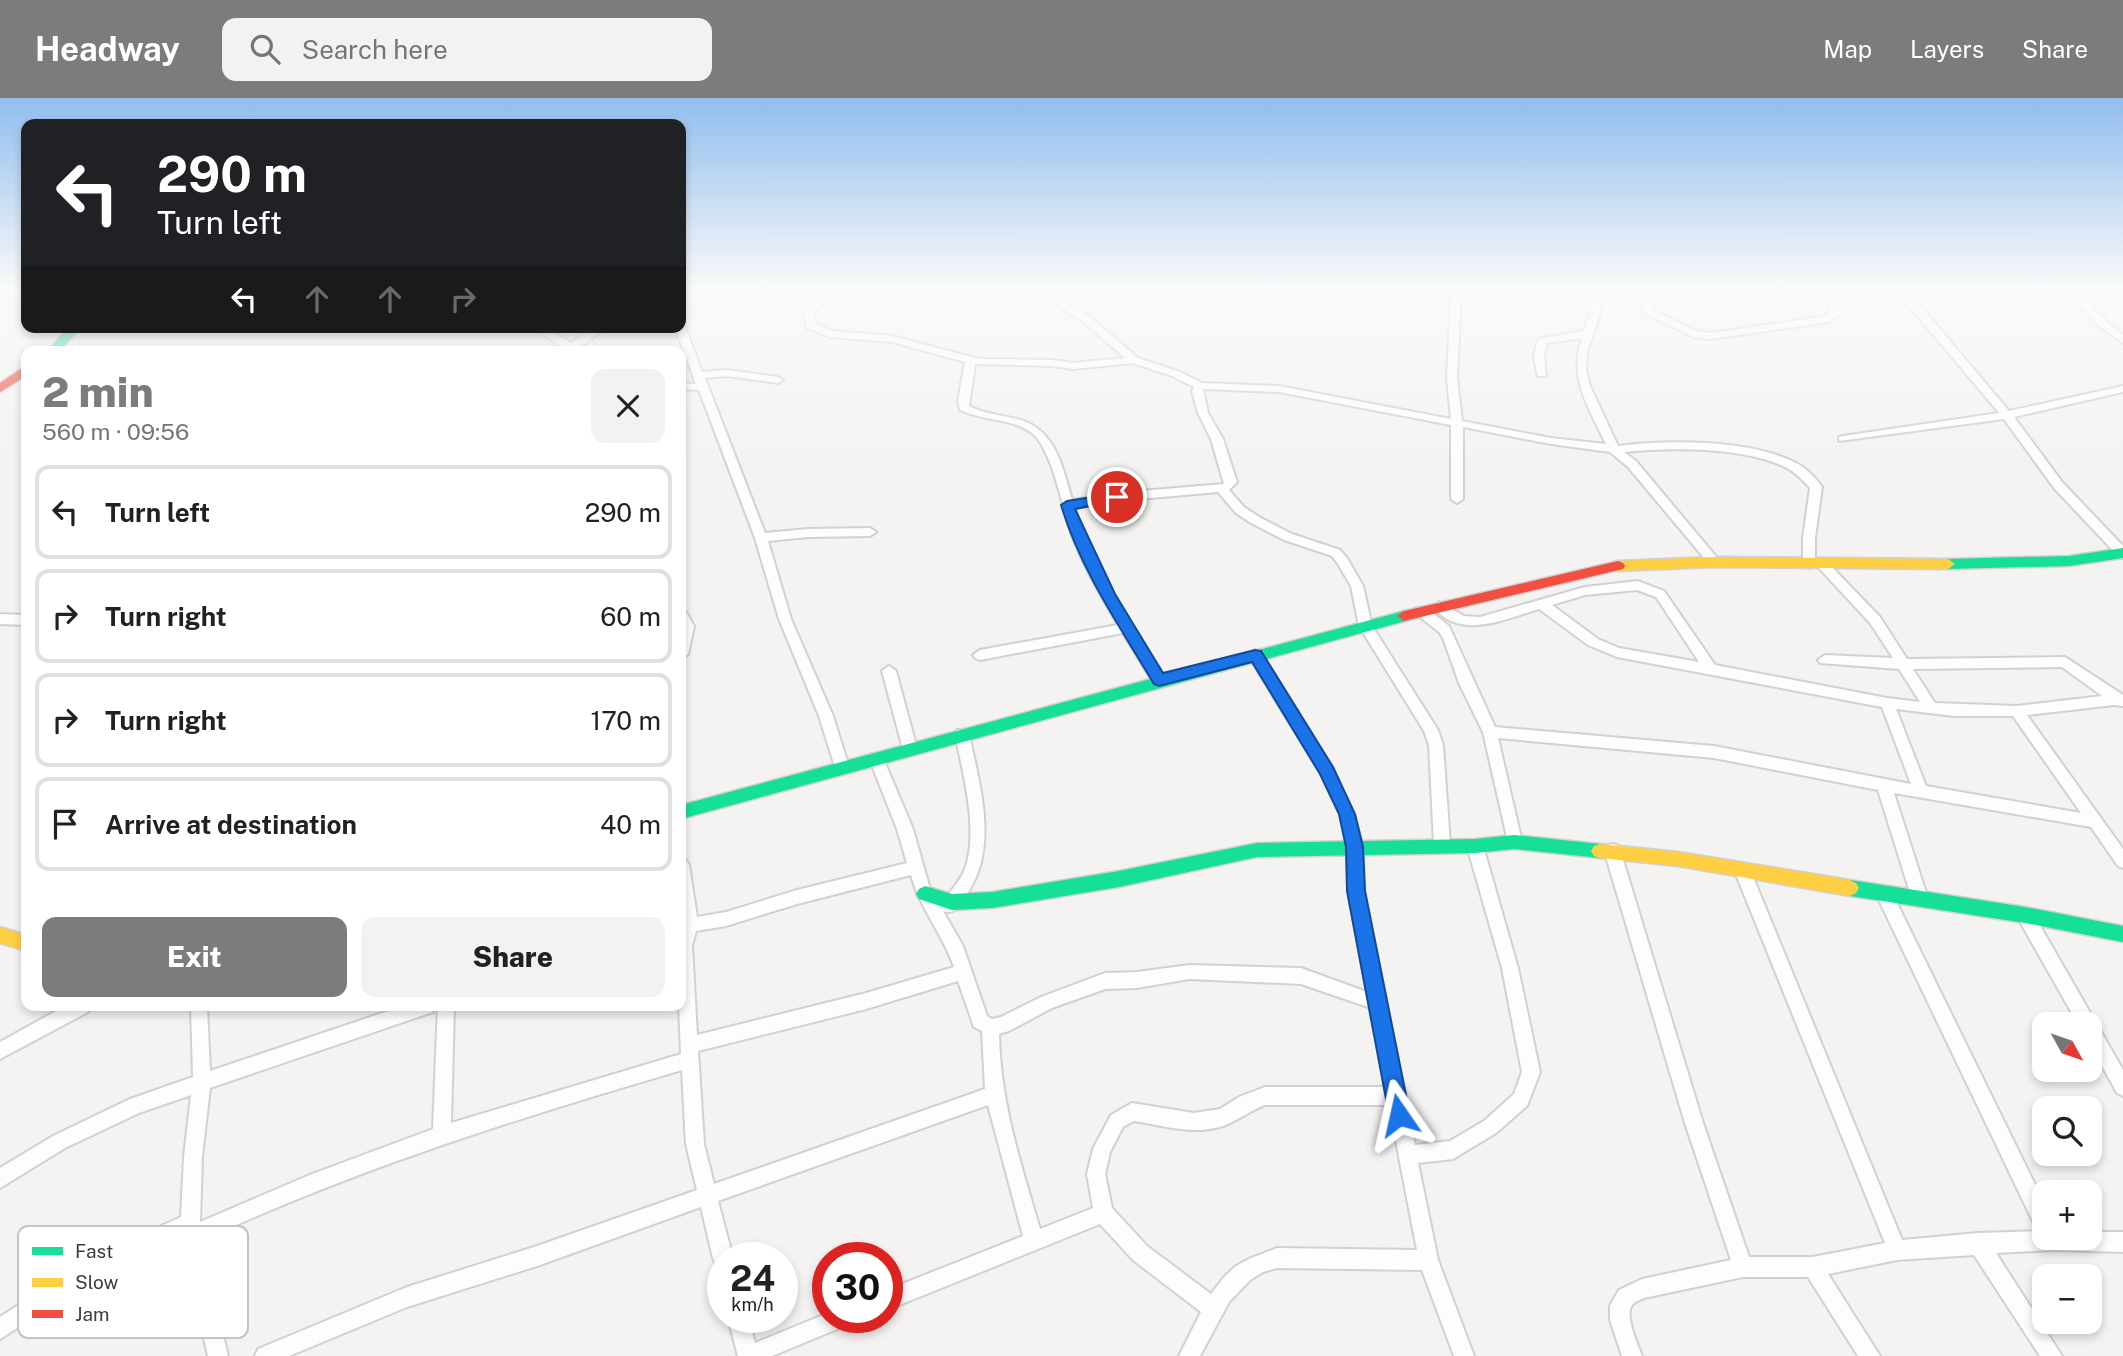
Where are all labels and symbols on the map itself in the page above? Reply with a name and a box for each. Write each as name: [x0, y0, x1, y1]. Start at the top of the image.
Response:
pin: [1087, 467, 1147, 527]
north arrow: [2032, 1012, 2102, 1082]
position arrow: [1362, 1078, 1436, 1152]
legend: [18, 1226, 248, 1338]
text: Fast: [75, 1240, 113, 1262]
speed limit sign: 30: [812, 1242, 903, 1333]
text: Slow: [75, 1271, 119, 1293]
text: Jam: [75, 1303, 109, 1325]

